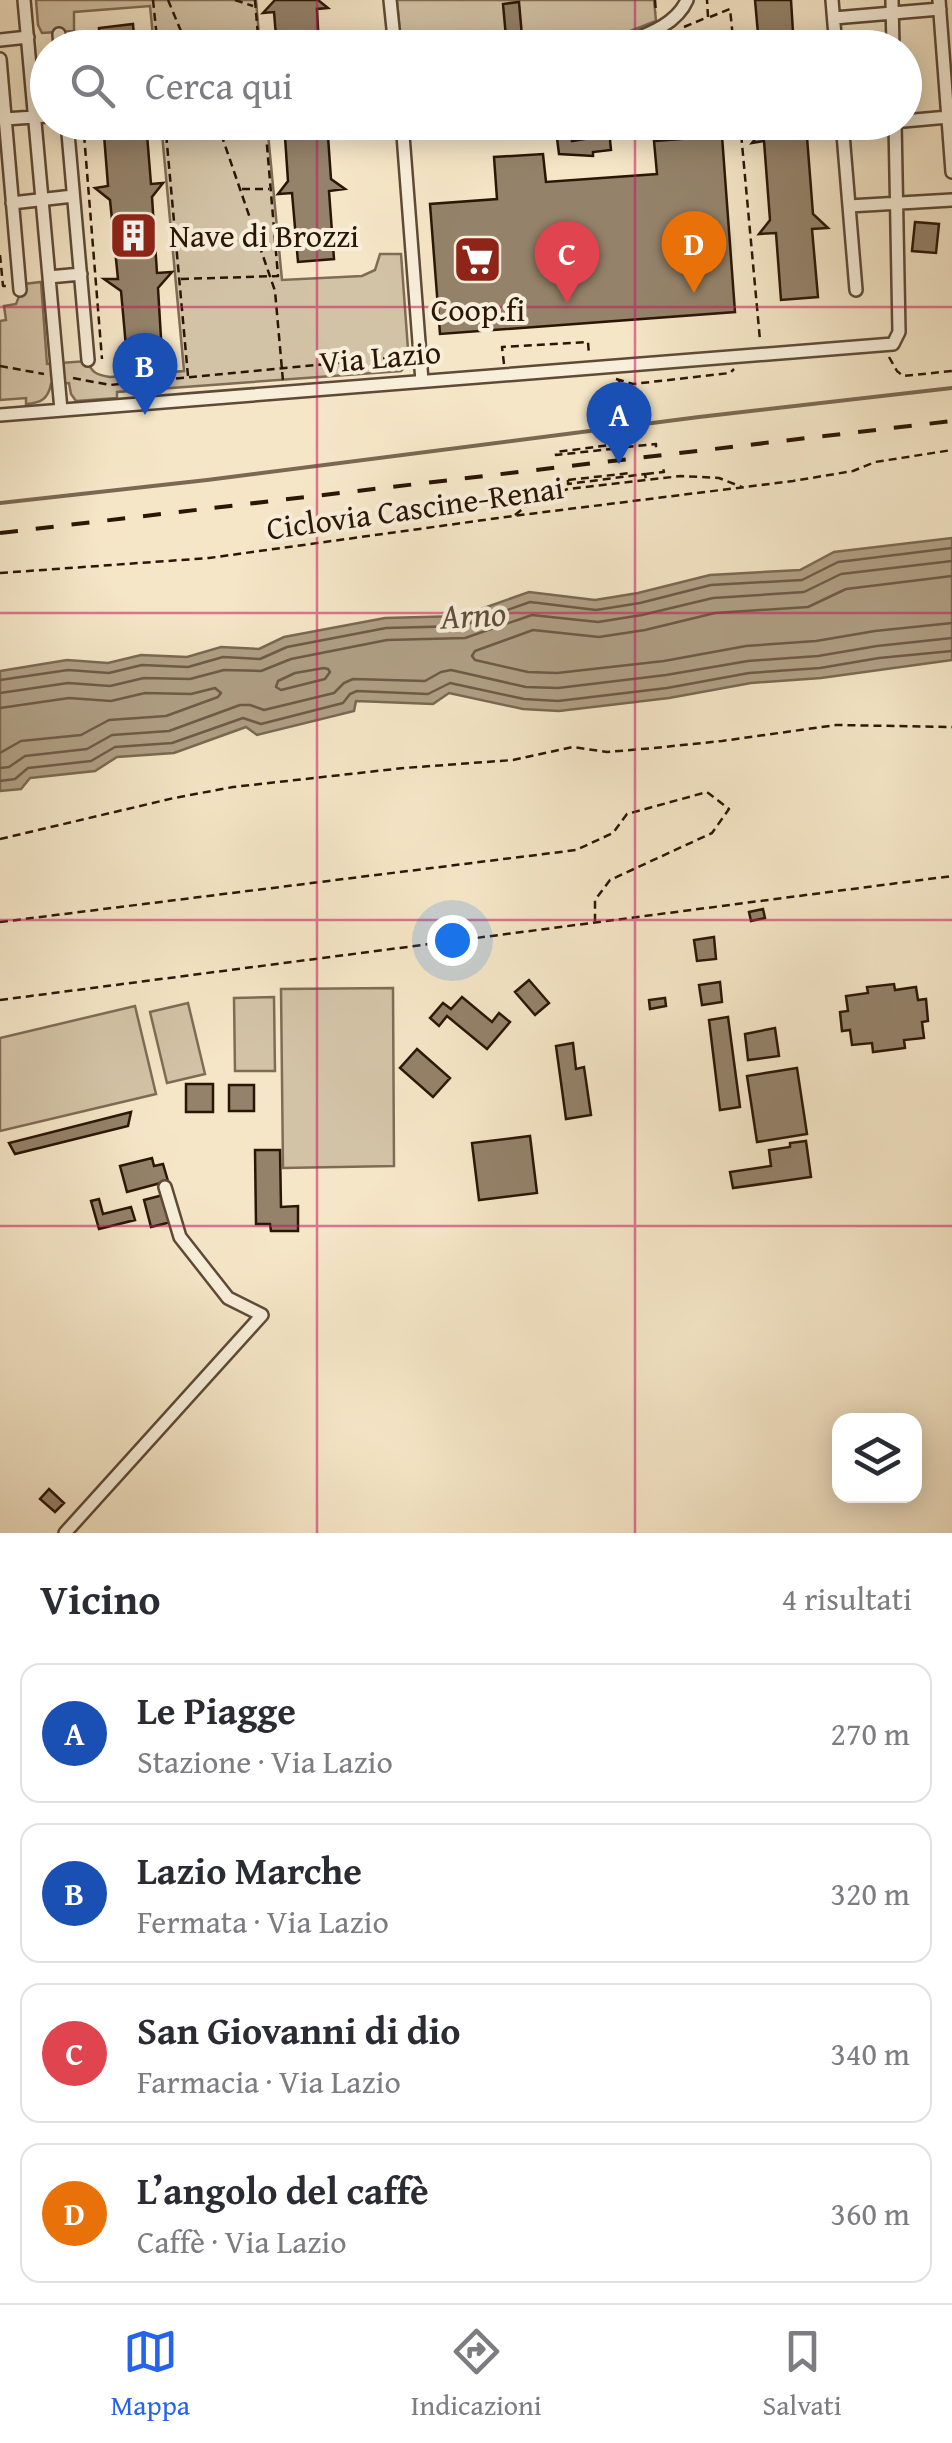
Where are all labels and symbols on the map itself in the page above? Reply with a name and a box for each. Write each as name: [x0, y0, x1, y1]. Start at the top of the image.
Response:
building icon: Nave di Brozzi: [108, 210, 160, 262]
pin: D: [662, 210, 726, 293]
place label: Nave di Brozzi: [169, 212, 359, 259]
pin: C: [534, 220, 600, 303]
supermarket icon: Coop.fi: [452, 234, 504, 286]
place label: Coop.fi: [431, 286, 525, 333]
street label: Via Lazio: [317, 328, 443, 385]
pin: B: [112, 332, 178, 415]
pin: A: [586, 382, 652, 464]
street label: Ciclovia Cascine-Renai: [263, 463, 567, 552]
water label: Arno: [438, 587, 507, 642]
your location: [427, 915, 478, 966]

